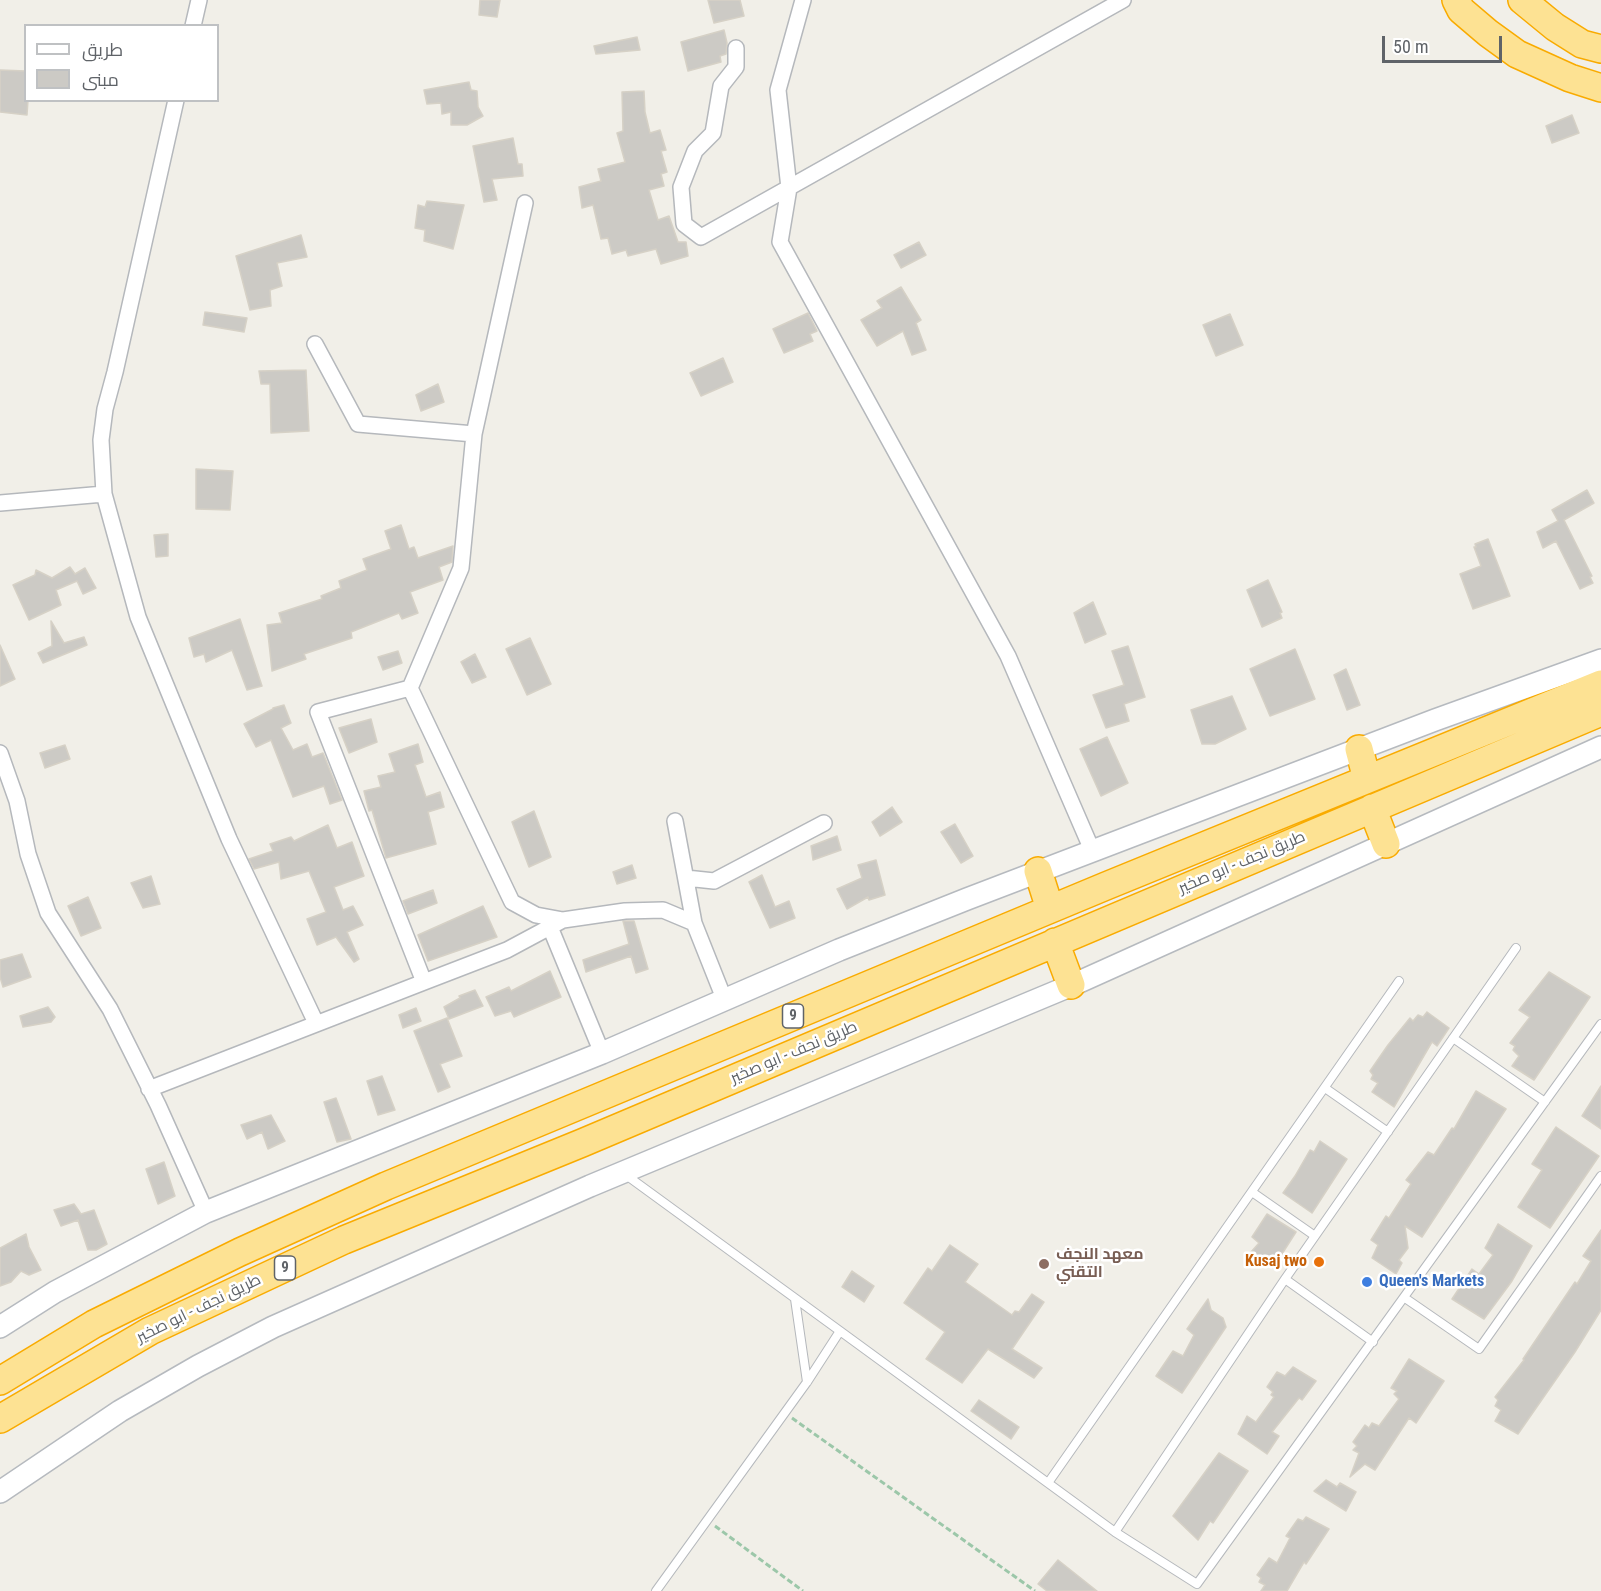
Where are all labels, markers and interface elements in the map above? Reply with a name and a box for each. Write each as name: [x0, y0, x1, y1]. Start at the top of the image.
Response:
legend: [24, 24, 219, 102]
scale bar: [1385, 24, 1505, 62]
text: 50 m: [1393, 36, 1428, 57]
text: طريق: [82, 39, 123, 60]
text: مبنى: [82, 69, 119, 90]
street label: طريق نجف - ابو صخير: [1176, 828, 1308, 898]
road number: 9: [782, 1004, 804, 1028]
street label: طريق نجف - ابو صخير: [728, 1018, 860, 1088]
place label: معهد النجف التقني: [1056, 1245, 1144, 1283]
place label: Kusaj two: [1245, 1252, 1307, 1272]
marker: Kusaj two: [1312, 1255, 1326, 1269]
road number: 9: [274, 1256, 296, 1280]
marker: معهد النجف التقني: [1037, 1257, 1051, 1271]
street label: طريق نجف - ابو صخير: [134, 1271, 264, 1347]
place label: Queen's Markets: [1379, 1272, 1484, 1292]
marker: Queen's Markets: [1360, 1275, 1374, 1289]

